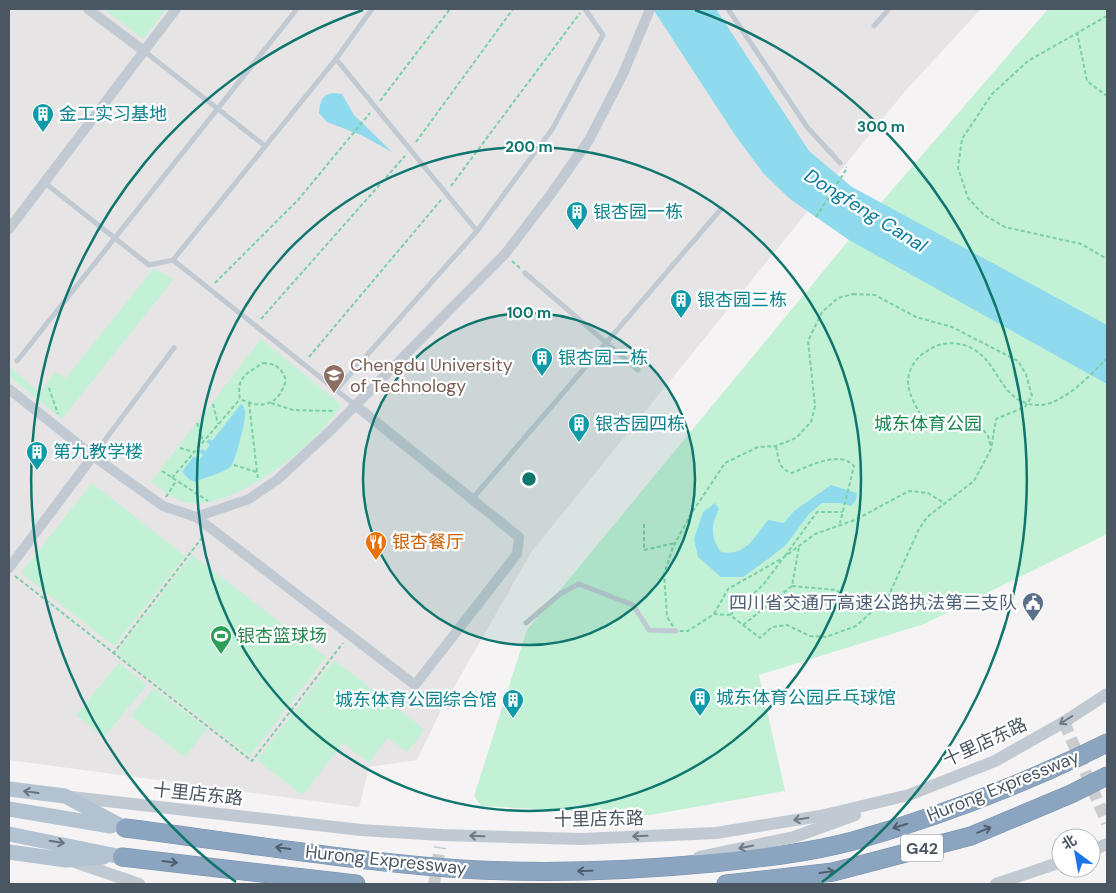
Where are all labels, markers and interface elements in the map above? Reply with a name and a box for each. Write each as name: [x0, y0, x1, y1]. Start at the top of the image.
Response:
building icon: 金工实习基地: [31, 102, 55, 133]
place label: 金工实习基地: [59, 102, 167, 126]
text: 300 m: [857, 117, 905, 137]
text: 200 m: [505, 137, 553, 157]
water label: Dongfeng Canal: [800, 163, 932, 258]
building icon: 银杏园一栋: [565, 200, 589, 231]
place label: 银杏园一栋: [593, 200, 683, 224]
building icon: 银杏园三栋: [669, 288, 693, 319]
place label: 银杏园三栋: [697, 288, 787, 312]
text: 100 m: [507, 303, 551, 323]
building icon: 银杏园二栋: [530, 346, 554, 377]
place label: 银杏园二栋: [558, 346, 648, 370]
place label: Chengdu University of Technology: [350, 353, 513, 398]
school or university icon: Chengdu University of Technology: [322, 363, 346, 394]
building icon: 银杏园四栋: [567, 412, 591, 443]
place label: 银杏园四栋: [595, 412, 685, 436]
park label: 城东体育公园: [874, 412, 982, 436]
building icon: 第九教学楼: [25, 440, 49, 471]
place label: 第九教学楼: [53, 440, 143, 464]
centre of rings: [520, 470, 538, 488]
restaurant icon: 银杏餐厅: [364, 530, 388, 561]
place label: 银杏餐厅: [392, 530, 464, 554]
place label: 四川省交通厅高速公路执法第三支队: [729, 591, 1017, 615]
public building icon: 四川省交通厅高速公路执法第三支队: [1021, 591, 1045, 622]
sports icon: 银杏篮球场: [209, 624, 233, 655]
place label: 银杏篮球场: [237, 624, 327, 648]
building icon: 城东体育公园乒乓球馆: [688, 686, 712, 717]
place label: 城东体育公园乒乓球馆: [716, 686, 896, 710]
place label: 城东体育公园综合馆: [335, 688, 497, 712]
building icon: 城东体育公园综合馆: [501, 688, 525, 719]
street label: 十里店东路: [939, 712, 1031, 772]
one-way arrow: [1060, 716, 1074, 726]
street label: Hurong Expressway: [923, 744, 1083, 828]
street label: 十里店东路: [152, 777, 244, 811]
one-way arrow: [24, 787, 40, 797]
street label: 十里店东路: [554, 806, 644, 832]
one-way arrow: [793, 815, 809, 825]
one-way arrow: [892, 821, 908, 831]
one-way arrow: [976, 825, 991, 835]
north arrow: [1051, 828, 1101, 878]
one-way arrow: [470, 831, 486, 841]
text: 北: [1058, 831, 1080, 853]
one-way arrow: [632, 832, 648, 841]
road number: G42: [901, 834, 943, 861]
one-way arrow: [48, 838, 64, 848]
street label: Hurong Expressway: [304, 840, 468, 880]
one-way arrow: [276, 843, 292, 853]
one-way arrow: [739, 843, 755, 852]
one-way arrow: [162, 857, 178, 867]
one-way arrow: [577, 867, 593, 876]
one-way arrow: [819, 867, 835, 877]

